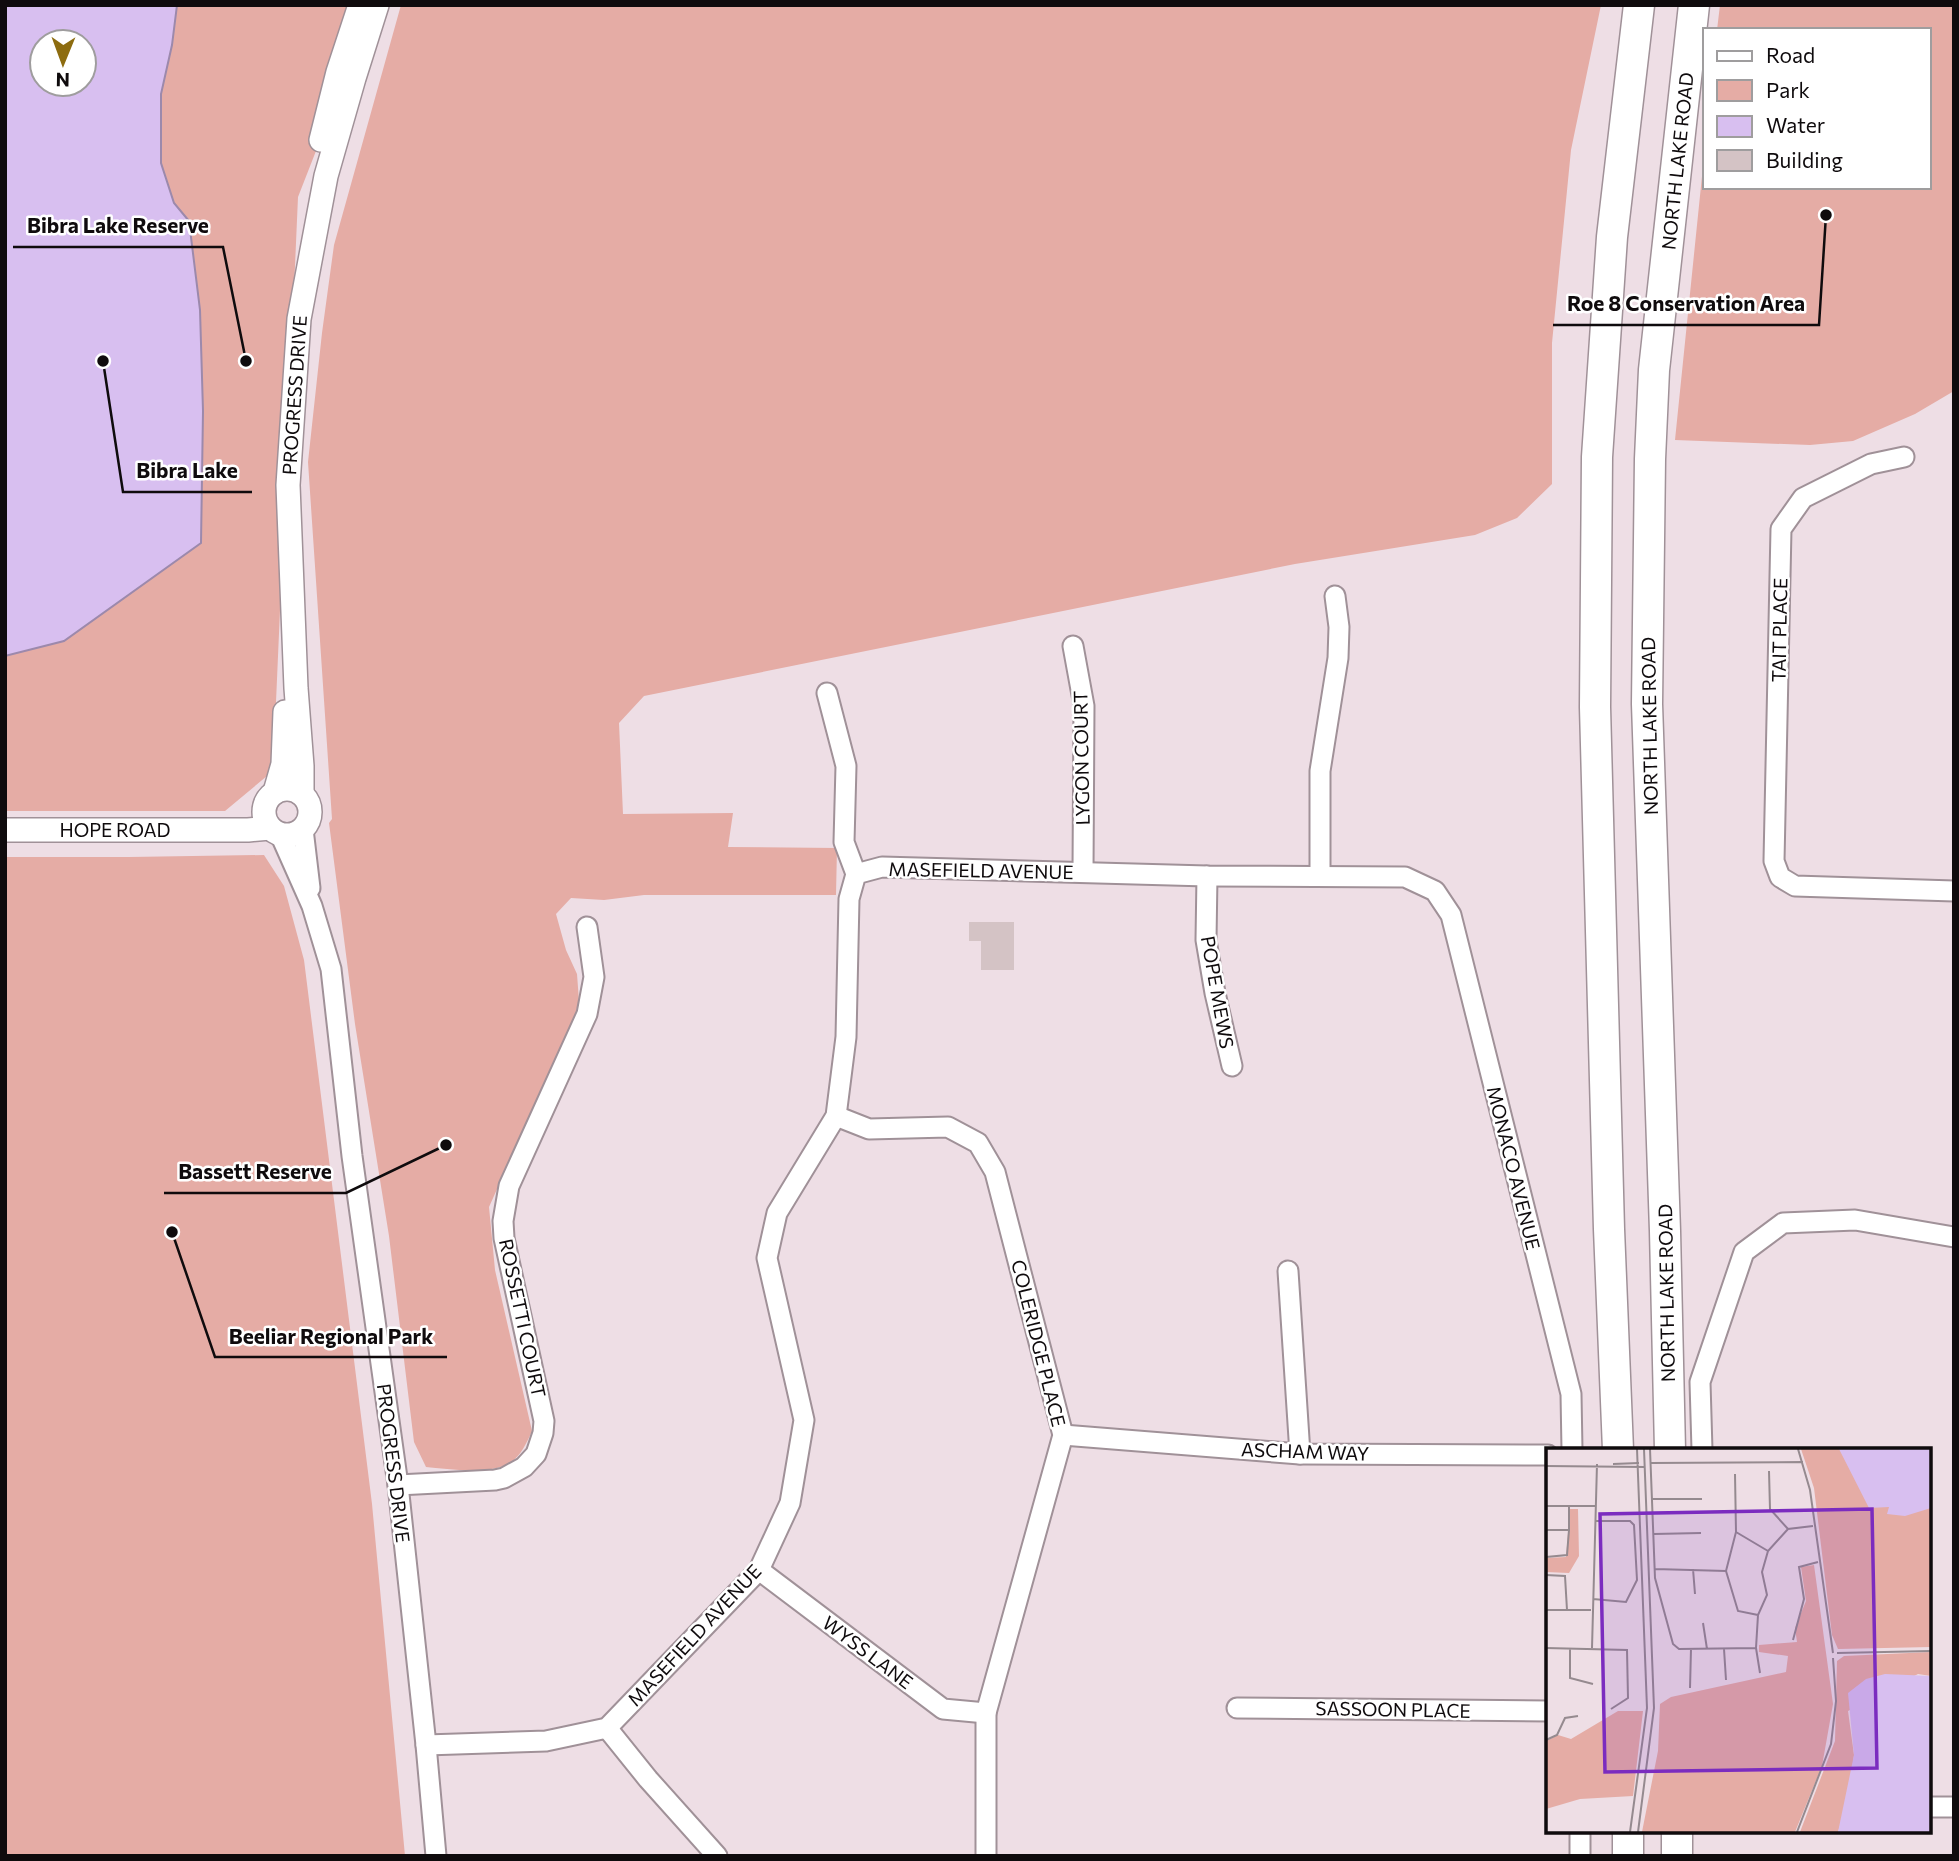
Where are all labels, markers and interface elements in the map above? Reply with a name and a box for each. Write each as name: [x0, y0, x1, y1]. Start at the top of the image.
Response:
north arrow: [28, 28, 98, 98]
legend: [1703, 28, 1931, 189]
text: Road: [1766, 42, 1815, 67]
text: N: [55, 69, 70, 92]
street label: NORTH LAKE ROAD: [1656, 71, 1698, 251]
text: Park: [1766, 77, 1810, 102]
text: Water: [1766, 112, 1825, 137]
text: Building: [1766, 147, 1843, 172]
callout: Bibra Lake Reserve: [13, 205, 223, 247]
text: Bibra Lake Reserve: [27, 212, 209, 237]
callout: Roe 8 Conservation Area: [1553, 283, 1819, 325]
text: Roe 8 Conservation Area: [1567, 290, 1805, 315]
street label: PROGRESS DRIVE: [277, 314, 311, 476]
callout: Bibra Lake: [123, 450, 252, 492]
text: Bibra Lake: [136, 457, 238, 482]
street label: TAIT PLACE: [1767, 578, 1791, 682]
street label: NORTH LAKE ROAD: [1636, 637, 1662, 815]
street label: LYGON COURT: [1068, 690, 1094, 826]
street label: HOPE ROAD: [59, 818, 171, 841]
street label: MASEFIELD AVENUE: [888, 857, 1074, 883]
street label: POPE MEWS: [1197, 934, 1239, 1050]
street label: MONACO AVENUE: [1483, 1084, 1545, 1252]
callout: Bassett Reserve: [164, 1151, 346, 1193]
text: Bassett Reserve: [178, 1158, 332, 1183]
street label: NORTH LAKE ROAD: [1653, 1204, 1679, 1382]
street label: ROSSETTI COURT: [495, 1236, 551, 1400]
street label: COLERIDGE PLACE: [1007, 1257, 1071, 1429]
callout: Beeliar Regional Park: [215, 1315, 447, 1357]
text: Beeliar Regional Park: [229, 1323, 433, 1348]
street label: PROGRESS DRIVE: [373, 1382, 415, 1544]
street label: ASCHAM WAY: [1240, 1437, 1370, 1465]
inset map: [1546, 1448, 1931, 1833]
street label: MASEFIELD AVENUE: [622, 1559, 766, 1711]
street label: WYSS LANE: [818, 1611, 918, 1693]
street label: SASSOON PLACE: [1315, 1696, 1471, 1722]

